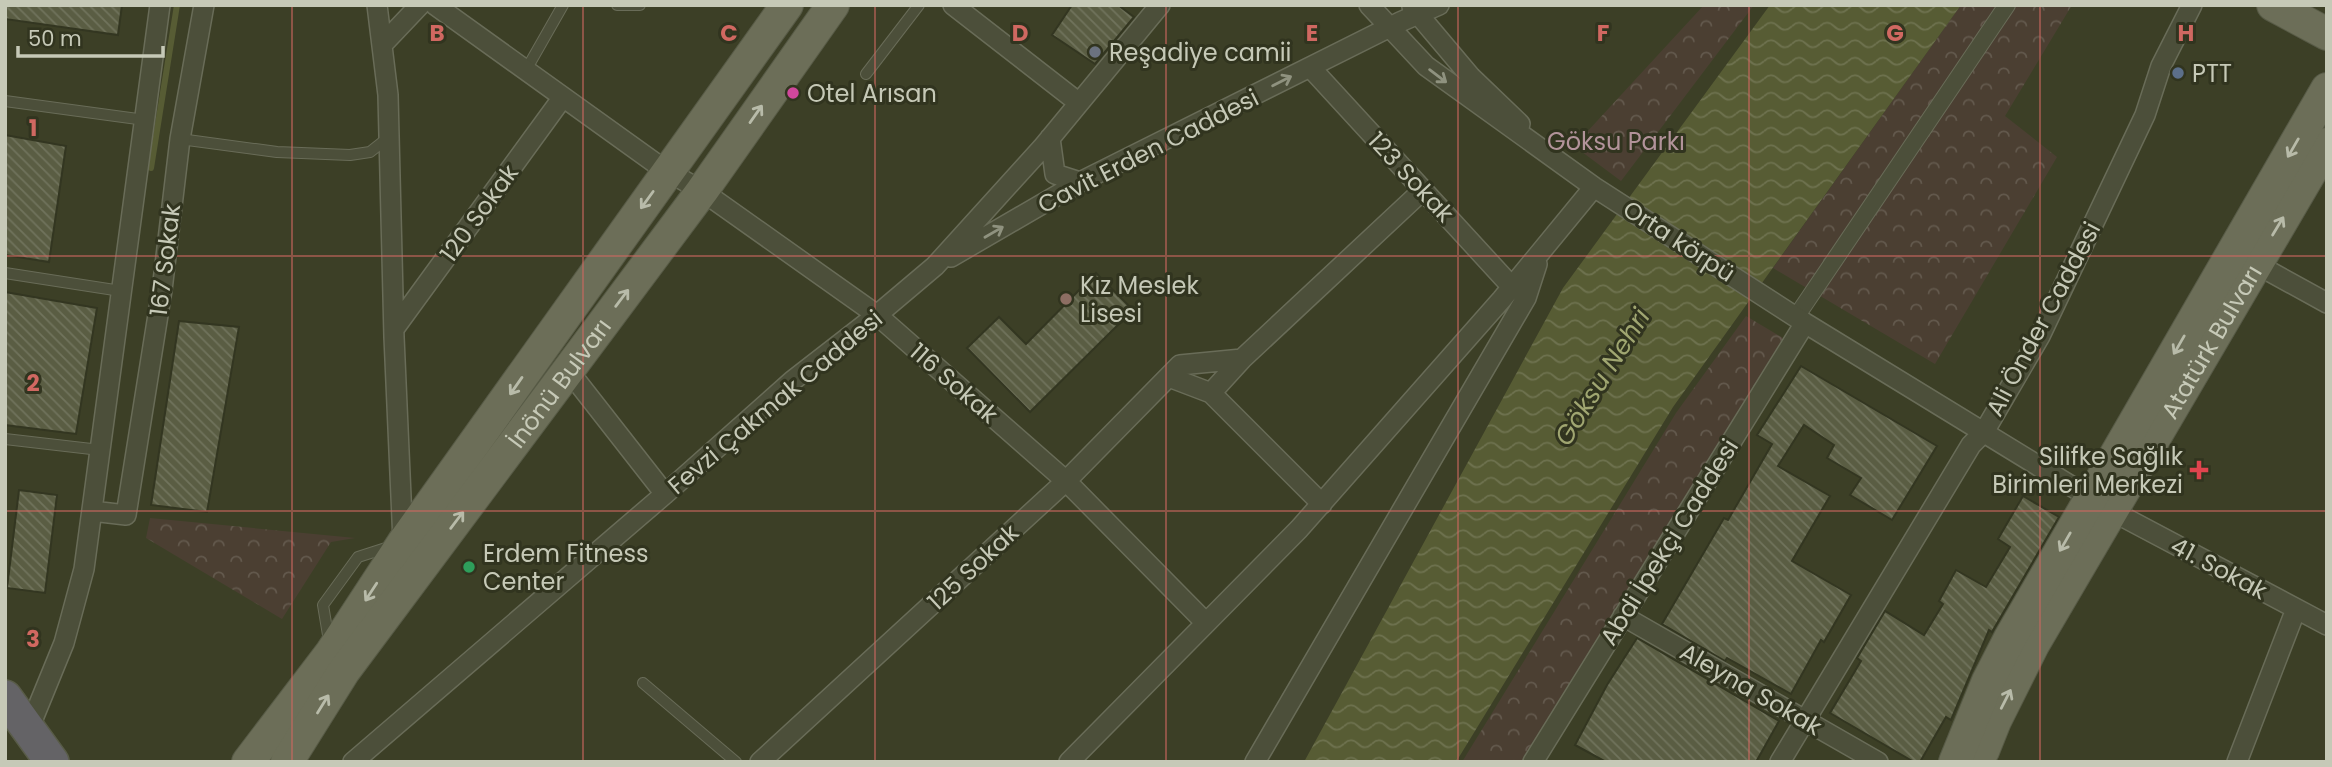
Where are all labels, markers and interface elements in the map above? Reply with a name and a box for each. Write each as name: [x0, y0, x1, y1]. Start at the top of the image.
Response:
scale bar: [18, 14, 163, 58]
text: B: [429, 17, 445, 49]
text: C: [720, 17, 738, 49]
text: D: [1012, 17, 1028, 49]
text: E: [1306, 17, 1318, 49]
text: F: [1597, 17, 1609, 49]
text: G: [1886, 17, 1904, 49]
text: H: [2178, 17, 2194, 49]
text: 50 m: [28, 24, 82, 53]
place label: Reşadiye camii: [1109, 36, 1291, 69]
marker: Reşadiye camii: [1087, 44, 1103, 60]
place label: PTT: [2192, 57, 2232, 90]
marker: PTT: [2170, 65, 2186, 81]
one-way arrow: [1428, 68, 1446, 83]
one-way arrow: [1271, 74, 1292, 88]
place label: Otel Arısan: [807, 77, 937, 110]
street label: Cavit Erden Caddesi: [1032, 81, 1264, 221]
marker: Otel Arısan: [785, 85, 801, 101]
one-way arrow: [749, 105, 763, 124]
text: 1: [29, 112, 37, 144]
street label: 123 Sokak: [1361, 125, 1462, 230]
park label: Göksu Parkı: [1547, 125, 1685, 158]
one-way arrow: [2286, 138, 2300, 158]
street label: 120 Sokak: [432, 157, 526, 269]
one-way arrow: [640, 190, 654, 209]
street label: Orta körpü: [1617, 192, 1741, 290]
street label: 167 Sokak: [142, 201, 188, 318]
street label: Ali Önder Caddesi: [1978, 216, 2108, 422]
one-way arrow: [2272, 216, 2285, 237]
one-way arrow: [983, 225, 1004, 238]
street label: Atatürk Bulvarı: [2153, 258, 2269, 425]
place label: Kız Meslek Lisesi: [1080, 269, 1199, 330]
one-way arrow: [614, 289, 629, 308]
marker: Kız Meslek Lisesi: [1058, 291, 1074, 307]
water label: Göksu Nehri: [1546, 301, 1659, 452]
street label: Fevzi Çakmak Caddesi: [661, 302, 889, 502]
street label: İnönü Bulvarı: [500, 311, 618, 454]
street label: 116 Sokak: [903, 335, 1006, 431]
one-way arrow: [2172, 335, 2186, 355]
text: 2: [26, 367, 40, 399]
one-way arrow: [509, 376, 523, 395]
street label: Abdi İpekçi Caddesi: [1592, 432, 1746, 652]
place label: Silifke Sağlık Birimleri Merkezi: [1992, 440, 2184, 501]
marker: Silifke Sağlık Birimleri Merkezi: [2189, 460, 2209, 480]
one-way arrow: [449, 511, 464, 530]
street label: 125 Sokak: [920, 516, 1026, 618]
street label: 41. Sokak: [2165, 529, 2273, 607]
one-way arrow: [2058, 532, 2072, 552]
place label: Erdem Fitness Center: [483, 537, 649, 598]
marker: Erdem Fitness Center: [461, 559, 477, 575]
one-way arrow: [364, 582, 378, 601]
text: 3: [26, 623, 40, 655]
street label: Aleyna Sokak: [1674, 635, 1829, 743]
one-way arrow: [1999, 689, 2013, 710]
one-way arrow: [316, 695, 331, 714]

